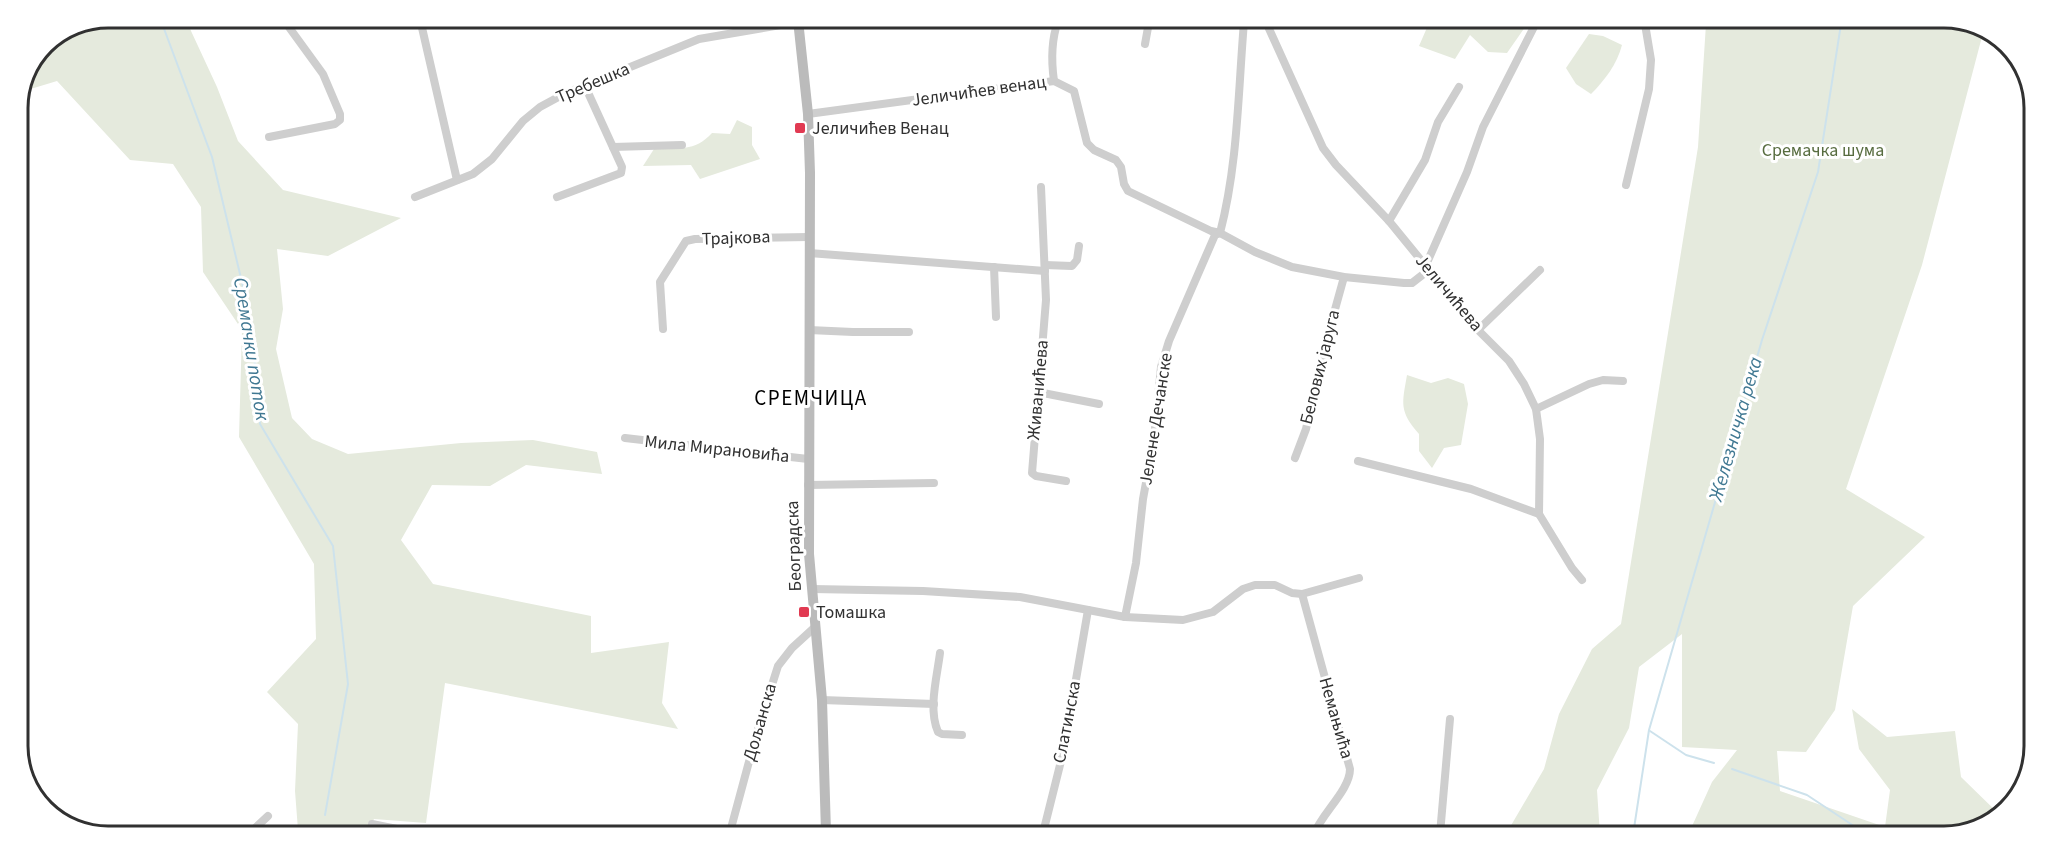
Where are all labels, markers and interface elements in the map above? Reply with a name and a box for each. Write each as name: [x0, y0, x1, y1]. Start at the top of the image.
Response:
street label: Требешка: [552, 56, 634, 110]
street label: Јеличићев венац: [910, 69, 1048, 113]
place label: Јеличићев Венац: [812, 116, 949, 141]
marker: Јеличићев Венац: [793, 121, 807, 135]
park label: Сремачка шума: [1762, 138, 1884, 163]
street label: Трајкова: [701, 224, 771, 252]
street label: Јеличићева: [1409, 249, 1489, 337]
water label: Сремачки поток: [226, 275, 276, 423]
street label: Белових јаруга: [1294, 307, 1346, 427]
street label: Живанићева: [1021, 339, 1055, 441]
street label: Јелене Дечанске: [1133, 351, 1179, 487]
water label: Железничка река: [1702, 353, 1770, 505]
district label: СРЕМЧИЦА: [754, 383, 868, 413]
street label: Мила Мирановића: [643, 429, 791, 469]
street label: Београдска: [780, 500, 808, 592]
place label: Томашка: [816, 600, 886, 625]
marker: Томашка: [797, 605, 811, 619]
street label: Немањића: [1312, 674, 1360, 762]
street label: Слатинска: [1047, 679, 1087, 765]
street label: Дољанска: [737, 680, 783, 764]

